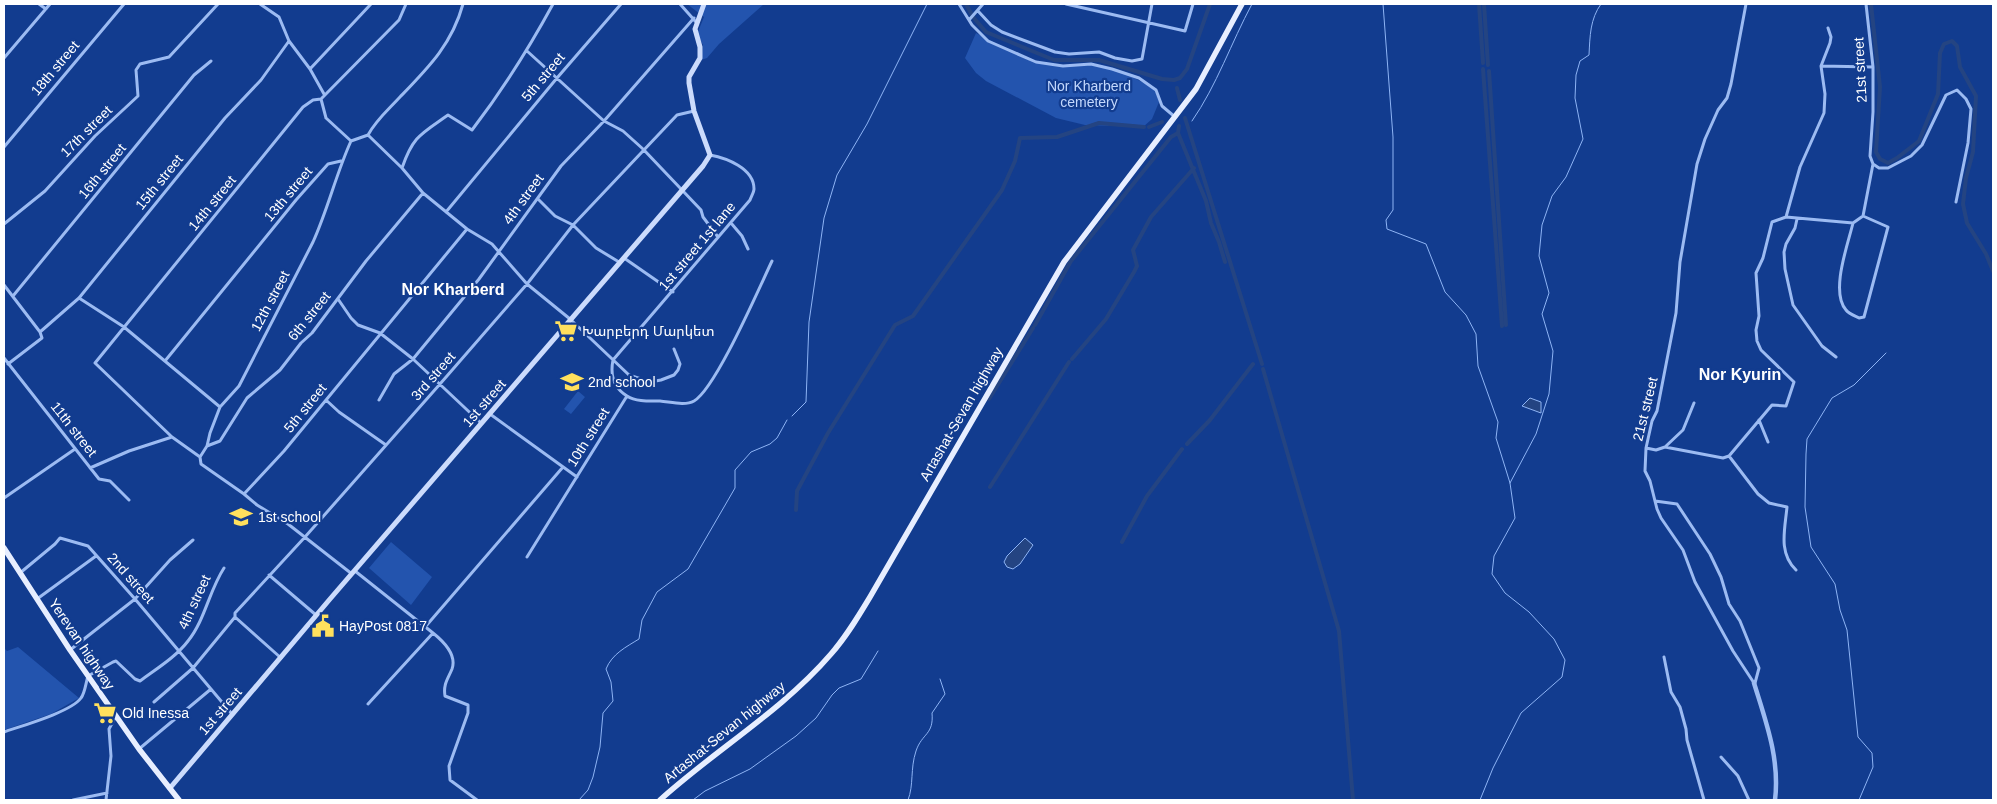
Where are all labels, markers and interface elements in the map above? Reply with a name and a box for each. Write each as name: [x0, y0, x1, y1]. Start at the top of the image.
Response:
street label: 18th street: [28, 37, 82, 98]
street label: 21st street: [1850, 37, 1870, 103]
street label: 5th street: [518, 49, 568, 105]
park label: Nor Kharberd cemetery: [1047, 78, 1131, 110]
street label: 17th street: [57, 102, 115, 160]
street label: 16th street: [75, 140, 129, 202]
street label: 15th street: [132, 151, 186, 213]
street label: 13th street: [261, 163, 315, 224]
street label: 4th street: [499, 171, 547, 227]
street label: 14th street: [185, 172, 239, 234]
street label: 1st street 1st lane: [655, 198, 739, 293]
street label: 12th street: [247, 268, 293, 334]
district label: Nor Kharberd: [401, 281, 505, 298]
street label: 6th street: [284, 288, 334, 344]
supermarket icon: Խարբերդ Մարկետ: [553, 318, 579, 344]
place label: Խարբերդ Մարկետ: [582, 323, 714, 339]
street label: Artashat-Sevan highway: [916, 344, 1006, 484]
street label: 3rd street: [408, 348, 459, 404]
district label: Nor Kyurin: [1699, 366, 1781, 383]
school or university icon: 2nd school: [559, 369, 585, 395]
place label: 2nd school: [588, 374, 656, 390]
street label: 21st street: [1629, 375, 1661, 443]
street label: 1st street: [459, 376, 509, 430]
street label: 5th street: [280, 380, 330, 436]
street label: 11th street: [48, 398, 100, 460]
street label: 10th street: [564, 405, 612, 469]
school or university icon: 1st school: [228, 504, 254, 530]
place label: 1st school: [258, 509, 321, 525]
street label: 2nd street: [104, 550, 158, 607]
street label: 4th street: [174, 572, 214, 632]
street label: Yerevan highway: [46, 596, 118, 692]
public building icon: HayPost 0817: [310, 613, 336, 639]
place label: HayPost 0817: [339, 618, 427, 634]
street label: Artashat-Sevan highway: [660, 678, 788, 786]
street label: 1st street: [195, 684, 245, 738]
supermarket icon: Old Inessa: [92, 700, 118, 726]
place label: Old Inessa: [122, 705, 189, 721]

